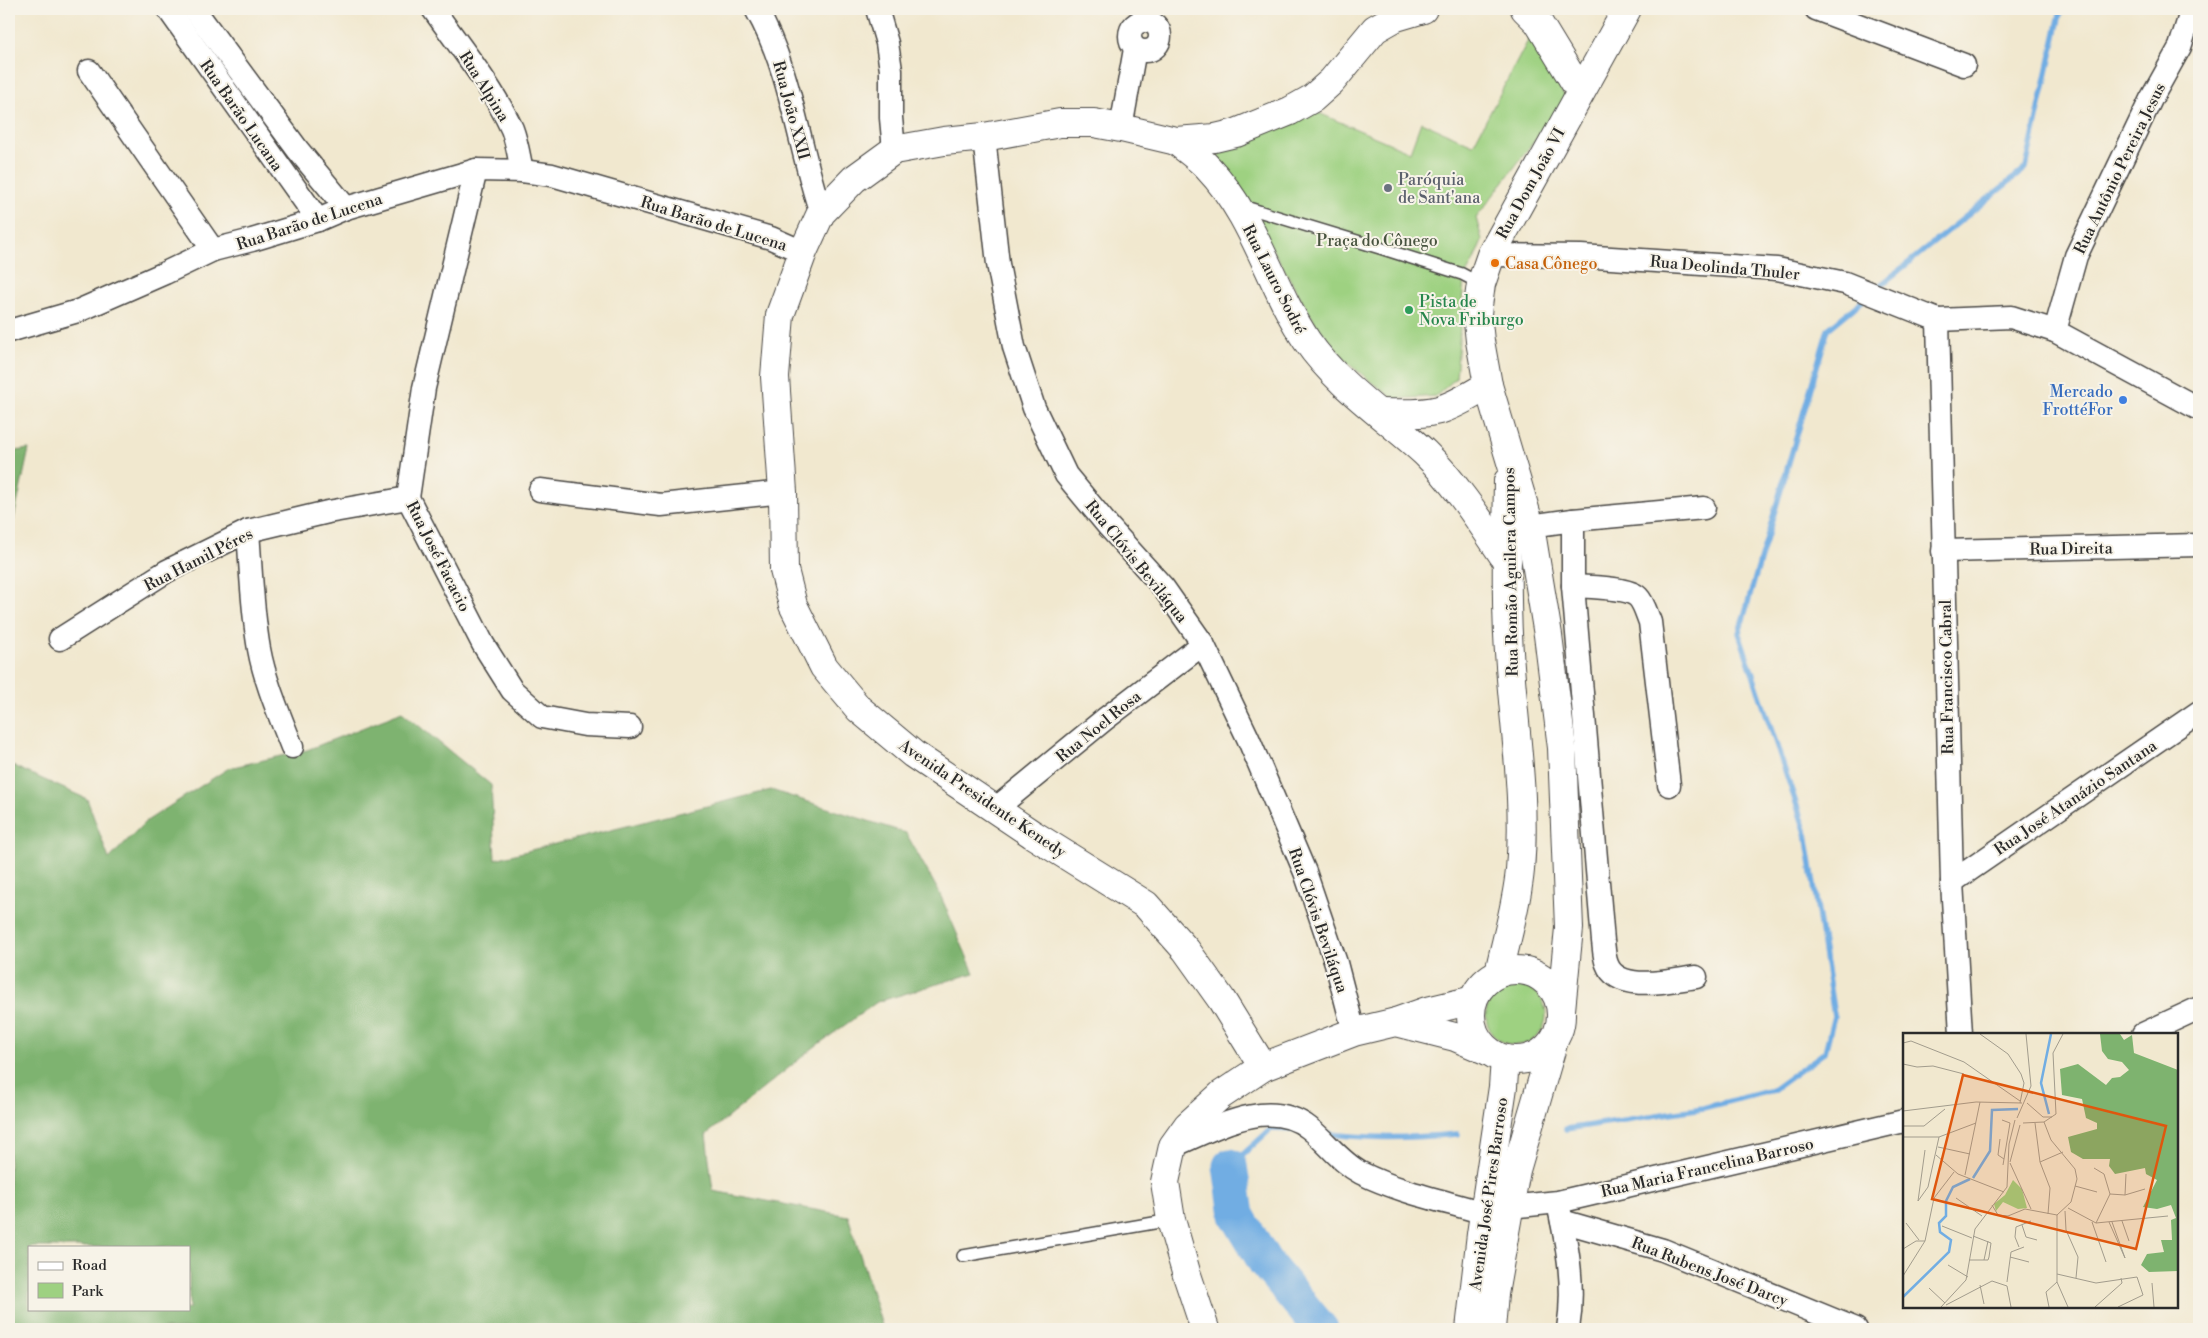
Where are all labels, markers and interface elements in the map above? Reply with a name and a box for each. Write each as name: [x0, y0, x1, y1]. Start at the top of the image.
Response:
street label: Rua Alpina: [455, 48, 514, 126]
street label: Rua Barão Lucana: [195, 56, 288, 176]
street label: Rua João XXII: [768, 59, 814, 162]
street label: Rua Antônio Pereira Jesus: [2070, 80, 2170, 257]
street label: Rua Dom João VI: [1492, 124, 1570, 243]
place label: Paróquia de Sant'ana: [1398, 170, 1481, 208]
marker: Paróquia de Sant'ana: [1382, 182, 1394, 194]
street label: Rua Barão de Lucena: [234, 189, 386, 255]
street label: Rua Barão de Lucena: [638, 192, 790, 256]
street label: Rua Lauro Sodré: [1238, 221, 1310, 338]
park label: Praça do Cônego: [1316, 231, 1438, 251]
street label: Rua Deolinda Thuler: [1649, 251, 1801, 285]
place label: Casa Cônego: [1505, 254, 1597, 274]
marker: Casa Cônego: [1489, 257, 1501, 269]
place label: Pista de Nova Friburgo: [1419, 292, 1524, 330]
marker: Pista de Nova Friburgo: [1403, 304, 1415, 316]
place label: Mercado FrottéFor: [2043, 382, 2113, 420]
marker: Mercado FrottéFor: [2117, 394, 2129, 406]
street label: Rua Romão Aguilera Campos: [1499, 467, 1523, 677]
street label: Rua Clóvis Beviláqua: [1081, 496, 1192, 628]
street label: Rua José Facacio: [402, 498, 475, 615]
street label: Rua Hamil Péres: [141, 524, 256, 596]
street label: Rua Direita: [2029, 538, 2114, 560]
street label: Rua Francisco Cabral: [1936, 599, 1958, 755]
street label: Rua Noel Rosa: [1052, 686, 1146, 767]
street label: Avenida Presidente Kenedy: [894, 735, 1070, 862]
street label: Rua José Atanázio Santana: [1990, 735, 2162, 860]
street label: Rua Clóvis Beviláqua: [1284, 845, 1353, 996]
inset map: [1903, 1033, 2178, 1308]
street label: Avenida José Pires Barroso: [1465, 1096, 1512, 1293]
street label: Rua Maria Francelina Barroso: [1599, 1134, 1816, 1202]
street label: Rua Rubens José Darcy: [1629, 1233, 1791, 1311]
legend: [28, 1246, 190, 1310]
text: Road: [72, 1256, 107, 1275]
text: Park: [72, 1282, 104, 1301]

